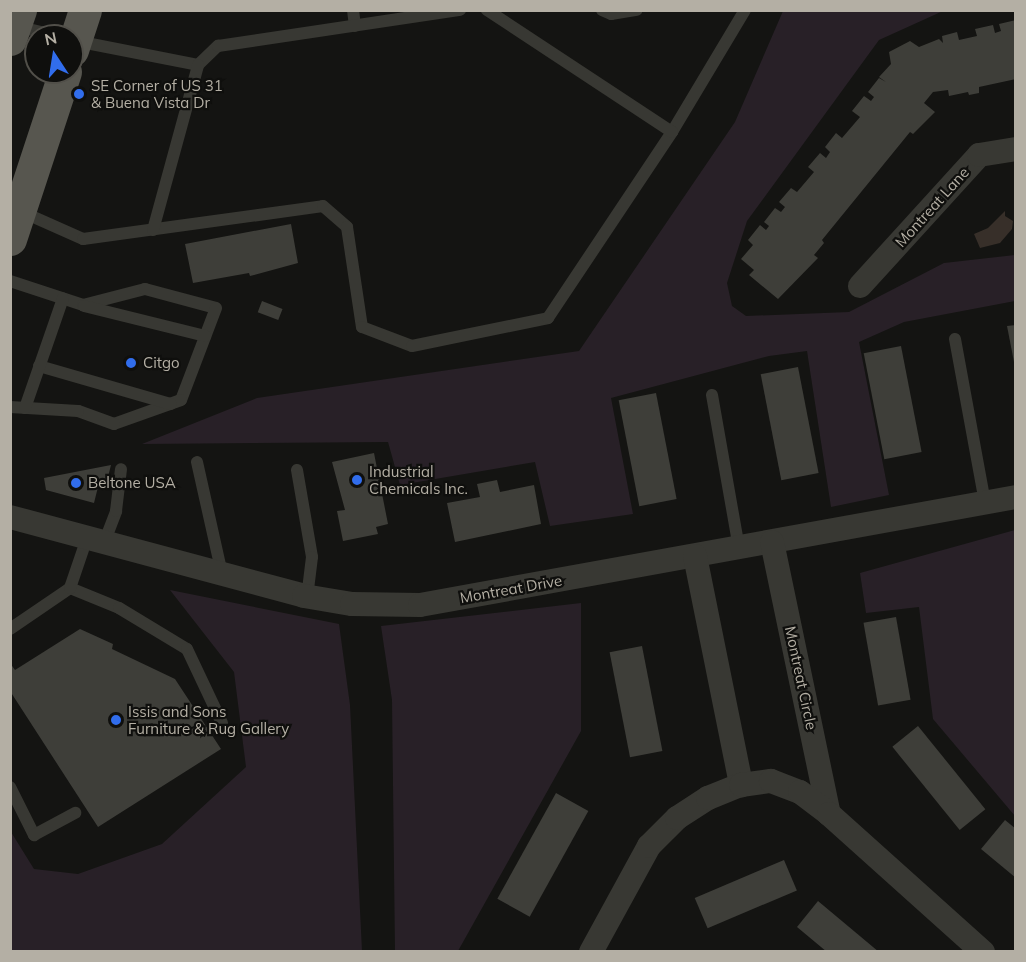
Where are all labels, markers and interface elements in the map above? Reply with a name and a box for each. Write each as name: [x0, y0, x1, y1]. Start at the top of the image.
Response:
north arrow: [24, 24, 84, 84]
text: N: [43, 27, 59, 49]
place label: SE Corner of US 31 & Buena Vista Dr: [91, 76, 223, 111]
marker: SE Corner of US 31 & Buena Vista Dr: [72, 87, 86, 101]
street label: Montreat Lane: [891, 163, 973, 251]
place label: Citgo: [143, 354, 180, 372]
marker: Citgo: [124, 356, 138, 370]
place label: Industrial Chemicals Inc.: [369, 462, 468, 497]
marker: Industrial Chemicals Inc.: [350, 473, 364, 487]
place label: Beltone USA: [88, 474, 176, 492]
marker: Beltone USA: [69, 476, 83, 490]
street label: Montreat Drive: [459, 571, 563, 607]
street label: Montreat Circle: [781, 625, 821, 731]
place label: Issis and Sons Furniture & Rug Gallery: [128, 702, 289, 737]
marker: Issis and Sons Furniture & Rug Gallery: [109, 713, 123, 727]

